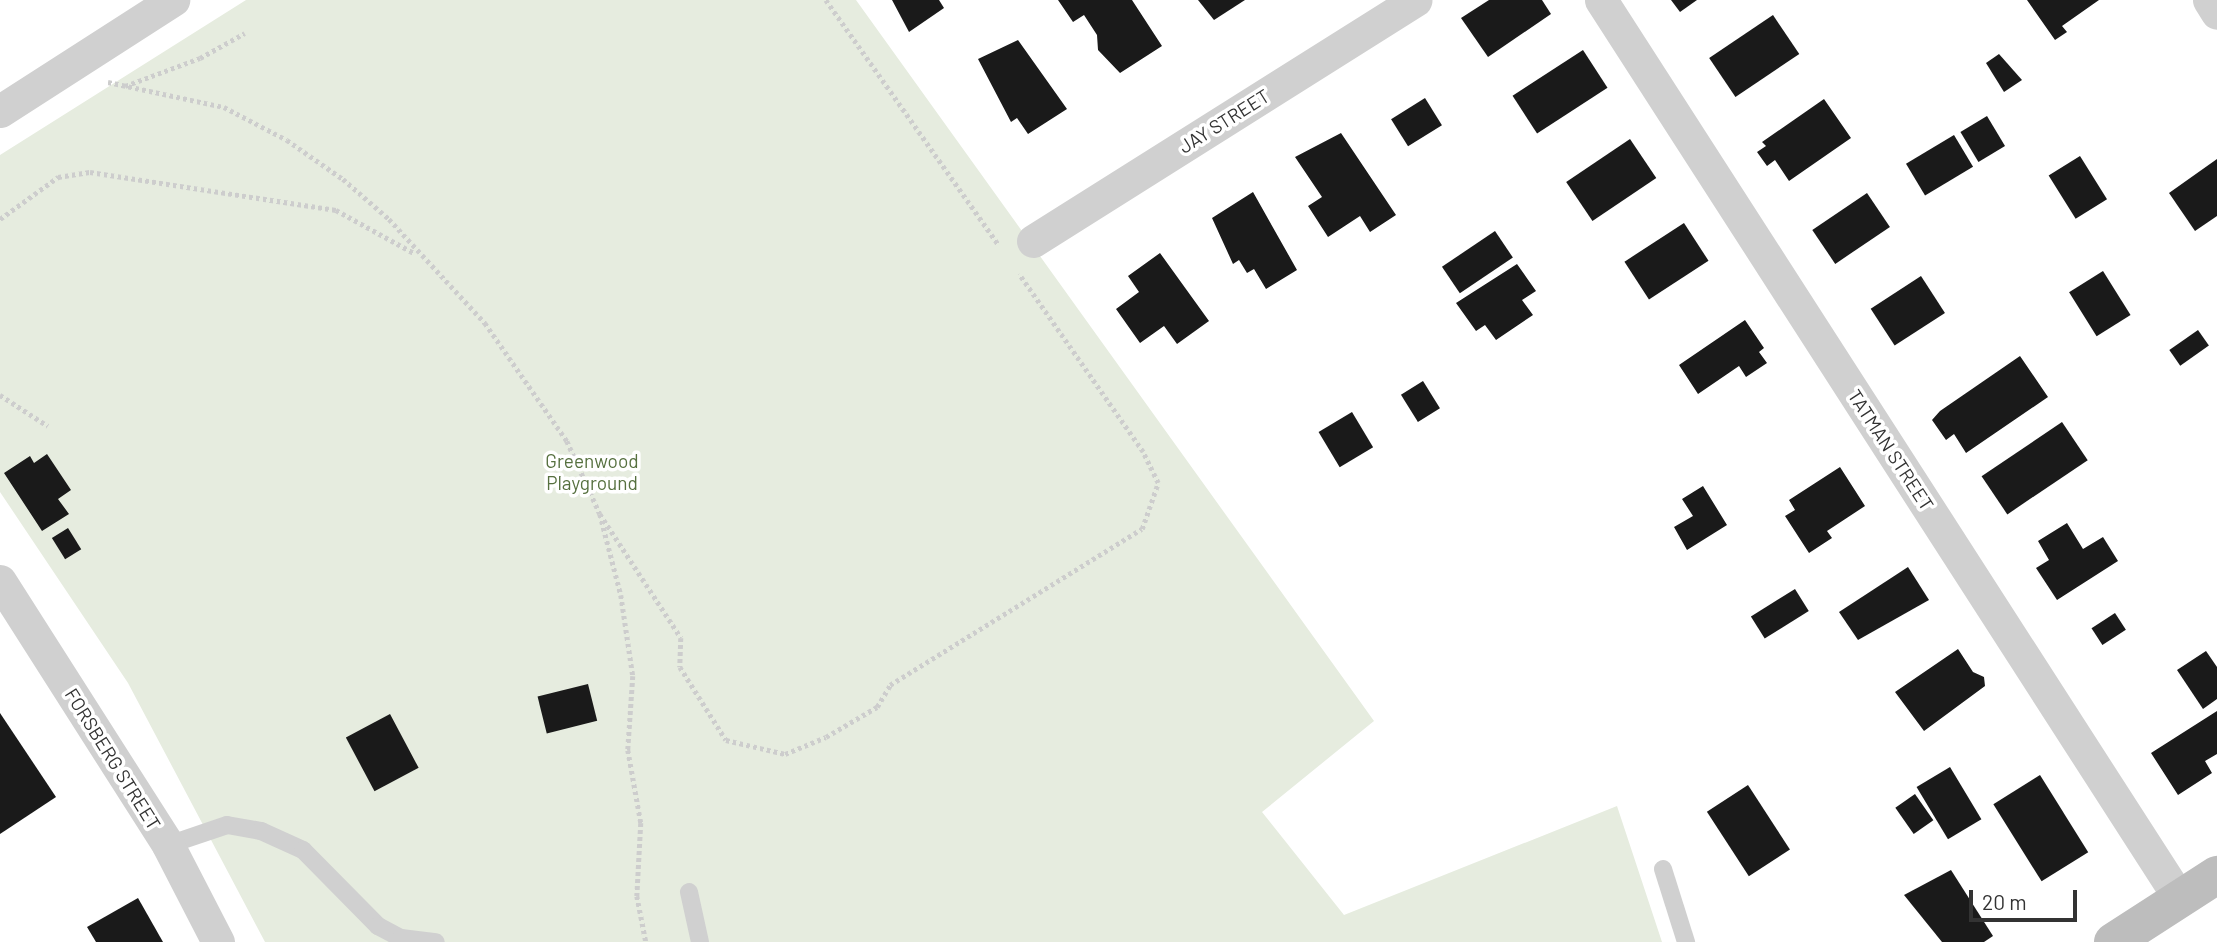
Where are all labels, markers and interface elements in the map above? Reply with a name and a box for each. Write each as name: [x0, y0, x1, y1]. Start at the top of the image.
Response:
street label: JAY STREET: [1175, 84, 1273, 158]
street label: TATMAN STREET: [1843, 385, 1939, 515]
park label: Greenwood Playground: [545, 450, 639, 494]
street label: FORSBERG STREET: [60, 684, 166, 834]
scale bar: [1972, 876, 2080, 920]
text: 20 m: [1982, 889, 2027, 914]

